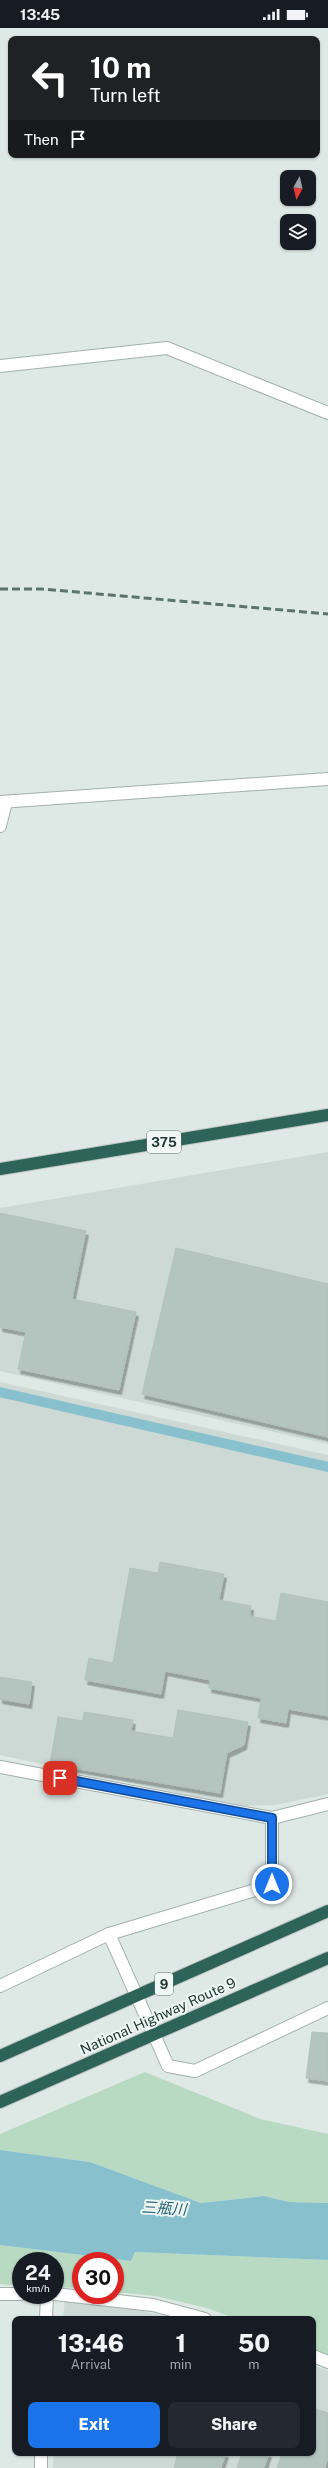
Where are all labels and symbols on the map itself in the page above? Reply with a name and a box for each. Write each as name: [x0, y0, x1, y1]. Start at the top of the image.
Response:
north arrow: [280, 170, 316, 206]
road number: 375: [147, 1131, 181, 1153]
pin: [43, 1761, 77, 1795]
position arrow: [251, 1863, 293, 1905]
road number: 9: [155, 1973, 173, 1995]
street label: National Highway Route 9: [78, 1974, 238, 2058]
water label: 三瓶川: [141, 2198, 189, 2218]
speed limit sign: 30: [72, 2252, 124, 2304]

